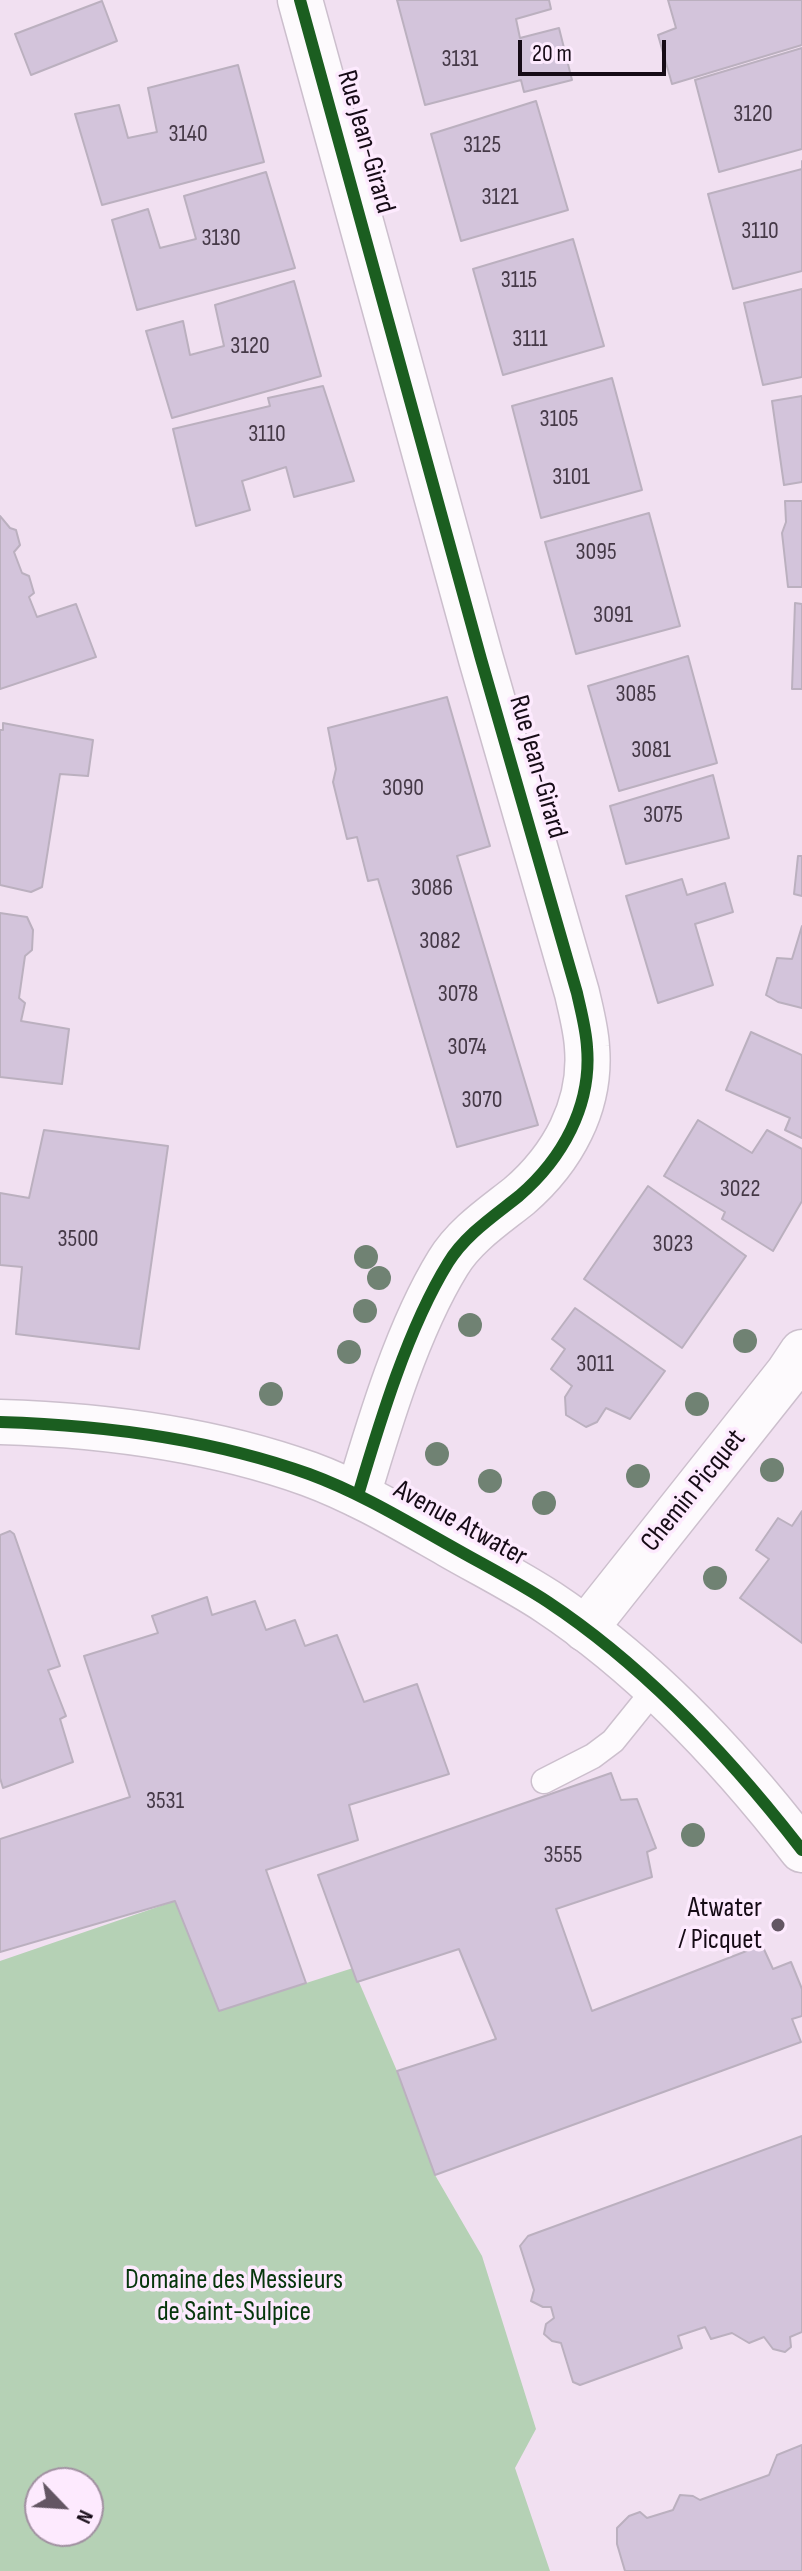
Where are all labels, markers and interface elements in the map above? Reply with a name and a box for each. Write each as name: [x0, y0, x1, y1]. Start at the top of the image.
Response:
scale bar: [522, 24, 670, 74]
text: 20 m: [532, 39, 572, 68]
house number: 3131: [442, 46, 478, 74]
street label: Rue Jean-Girard: [329, 67, 401, 217]
house number: 3120: [733, 101, 773, 129]
house number: 3140: [168, 121, 208, 149]
house number: 3125: [463, 132, 501, 160]
house number: 3121: [481, 184, 519, 212]
house number: 3110: [741, 218, 779, 246]
house number: 3130: [201, 225, 241, 253]
house number: 3115: [501, 267, 537, 295]
house number: 3111: [512, 326, 548, 354]
house number: 3120: [230, 333, 270, 361]
house number: 3105: [540, 406, 578, 434]
house number: 3110: [248, 421, 286, 449]
house number: 3101: [552, 464, 590, 492]
house number: 3095: [575, 539, 617, 567]
house number: 3091: [593, 602, 633, 630]
house number: 3085: [616, 681, 656, 709]
street label: Rue Jean-Girard: [501, 692, 573, 842]
house number: 3081: [631, 737, 671, 765]
house number: 3090: [382, 775, 424, 803]
house number: 3075: [643, 802, 683, 830]
house number: 3086: [411, 875, 453, 903]
house number: 3082: [419, 928, 461, 956]
house number: 3078: [438, 981, 478, 1009]
house number: 3074: [447, 1034, 487, 1062]
house number: 3070: [462, 1087, 502, 1115]
house number: 3022: [720, 1176, 760, 1204]
house number: 3500: [57, 1226, 99, 1254]
house number: 3023: [653, 1231, 693, 1259]
house number: 3011: [576, 1351, 614, 1379]
street label: Chemin Picquet: [634, 1423, 754, 1559]
street label: Avenue Atwater: [387, 1474, 533, 1574]
house number: 3531: [146, 1788, 184, 1816]
house number: 3555: [544, 1842, 582, 1870]
place label: Atwater / Picquet: [678, 1892, 762, 1958]
marker: Atwater / Picquet: [769, 1916, 787, 1934]
park label: Domaine des Messieurs de Saint-Sulpice: [125, 2264, 343, 2330]
north arrow: [24, 2467, 104, 2547]
text: N: [70, 2505, 99, 2528]

